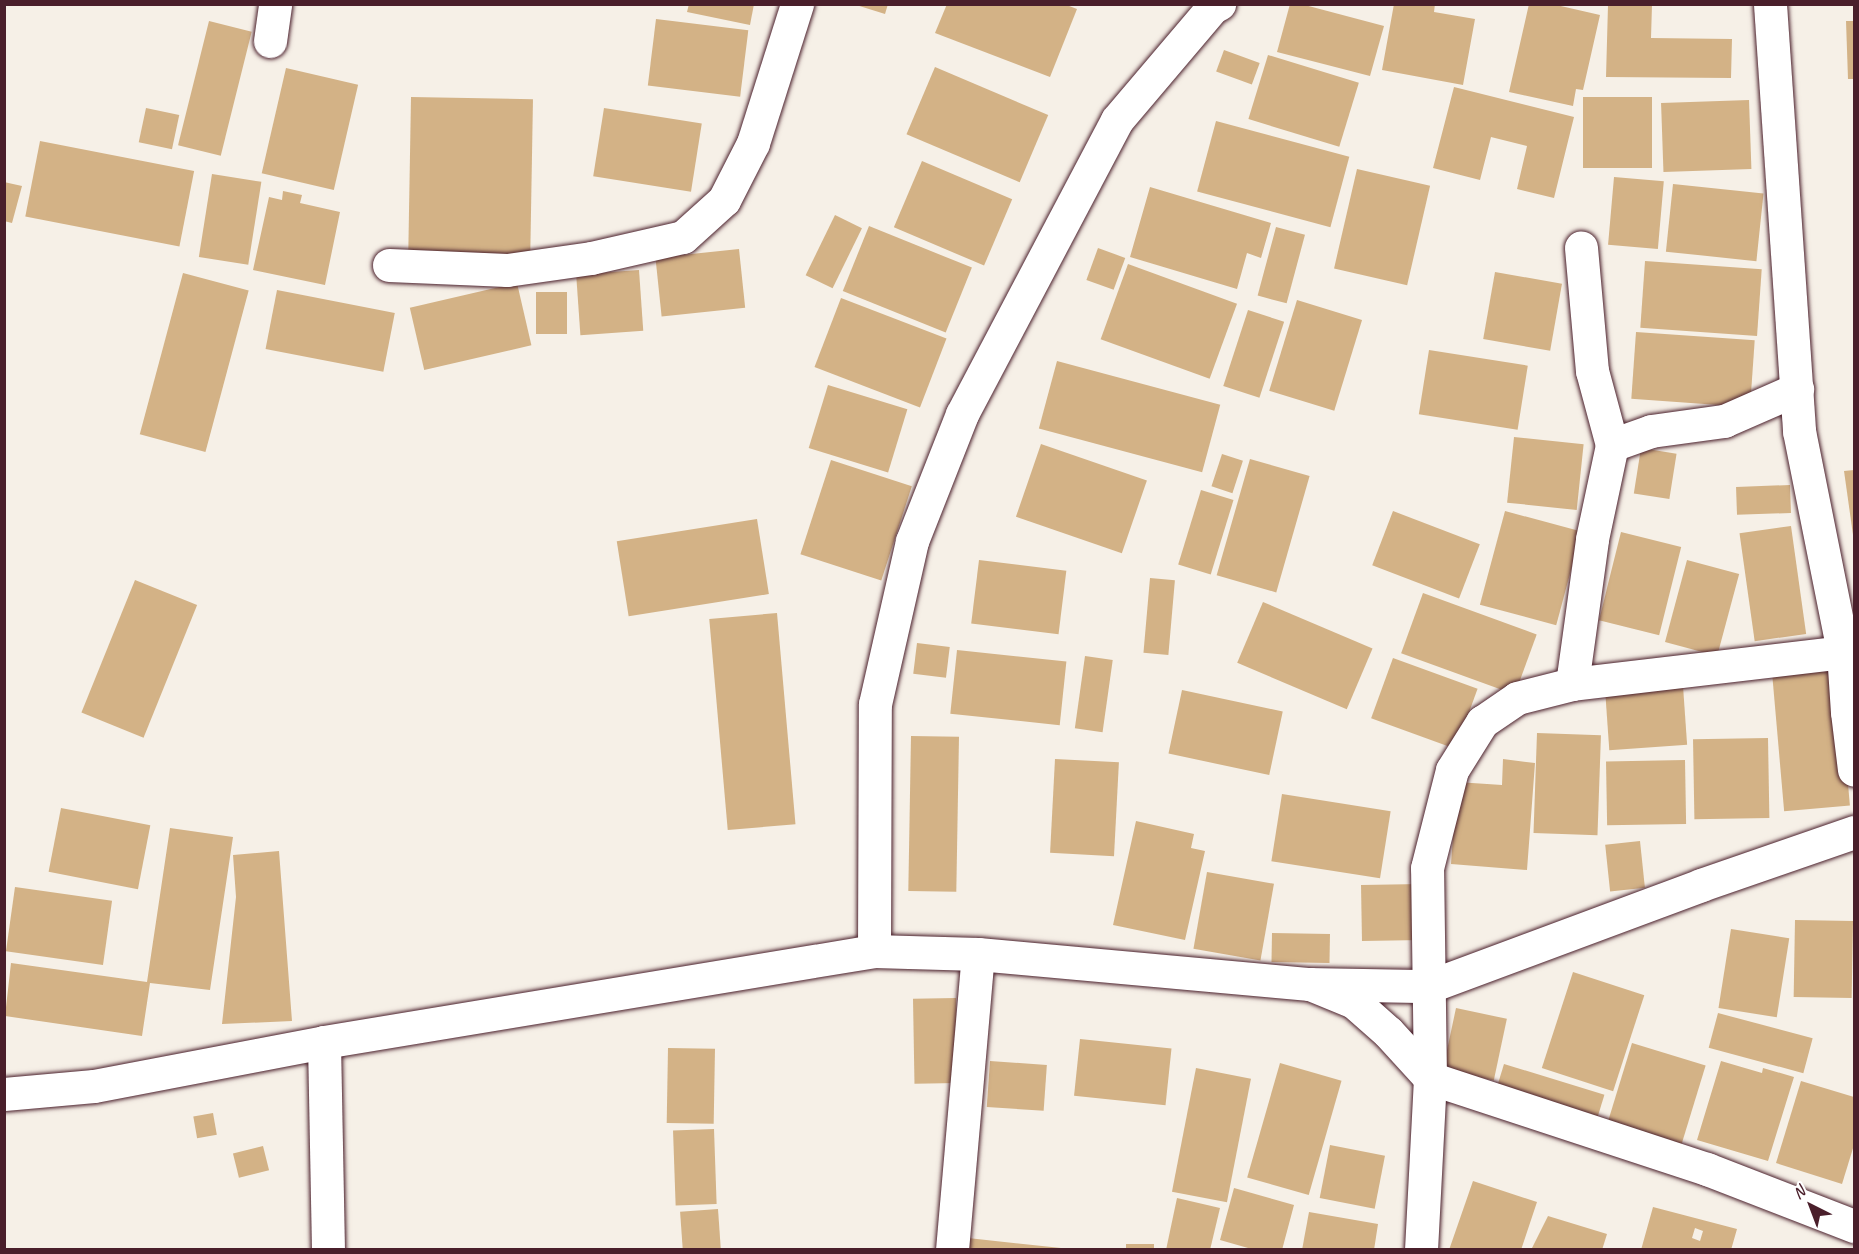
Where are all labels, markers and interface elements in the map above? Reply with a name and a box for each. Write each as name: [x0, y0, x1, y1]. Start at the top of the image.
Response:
north arrow: [1781, 1176, 1841, 1236]
text: N: [1789, 1182, 1809, 1203]

